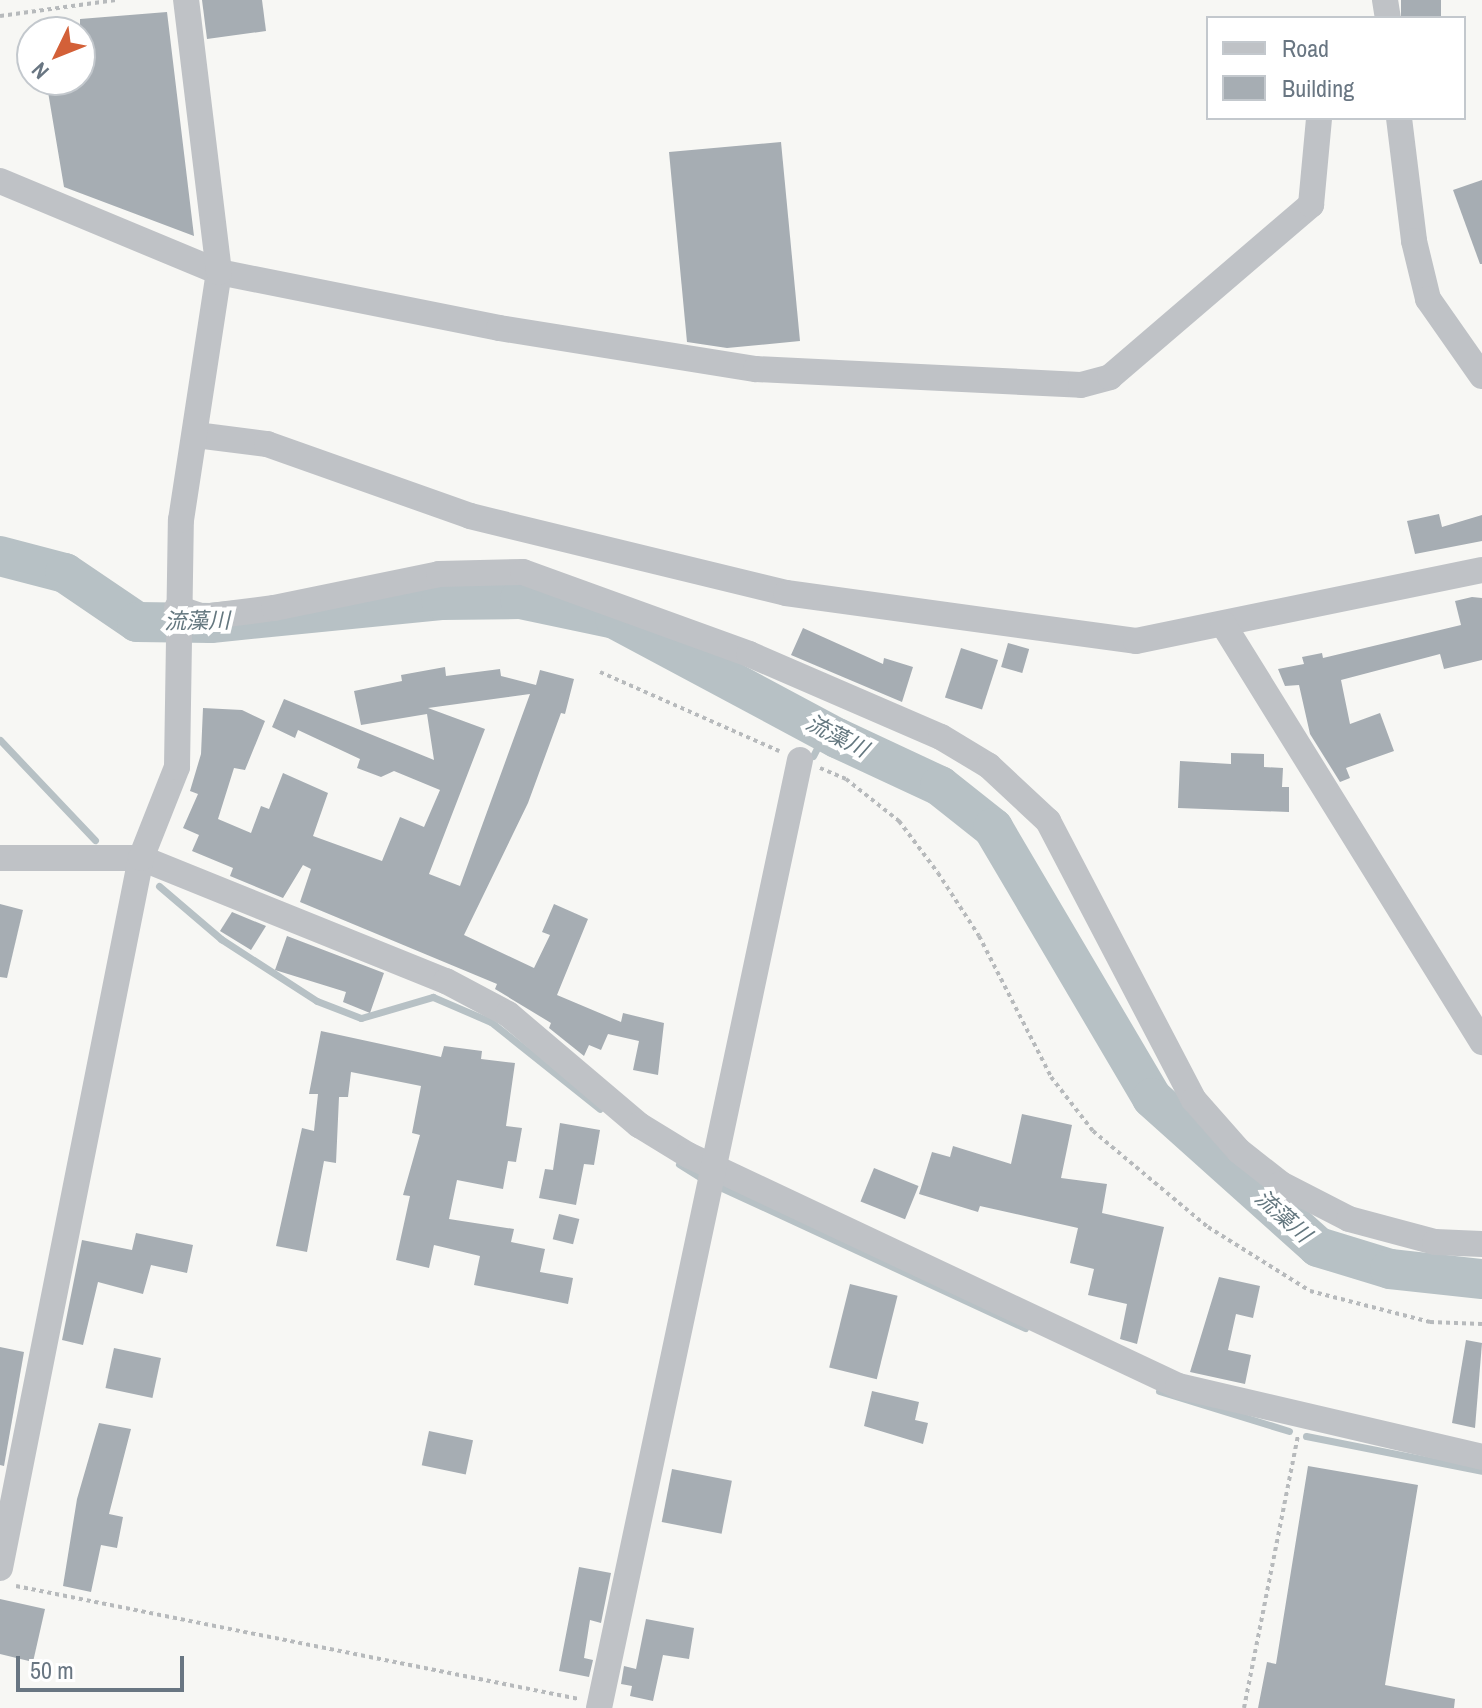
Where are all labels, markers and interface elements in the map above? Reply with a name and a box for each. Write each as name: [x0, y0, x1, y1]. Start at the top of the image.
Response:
north arrow: [16, 16, 96, 96]
legend: [1206, 16, 1466, 120]
text: Road: [1282, 32, 1329, 64]
text: N: [24, 56, 55, 86]
text: Building: [1282, 72, 1354, 104]
water label: 流藻川: [164, 607, 230, 635]
water label: 流藻川: [802, 709, 872, 763]
water label: 流藻川: [1250, 1184, 1316, 1248]
scale bar: [20, 1640, 188, 1690]
text: 50 m: [30, 1654, 74, 1686]

